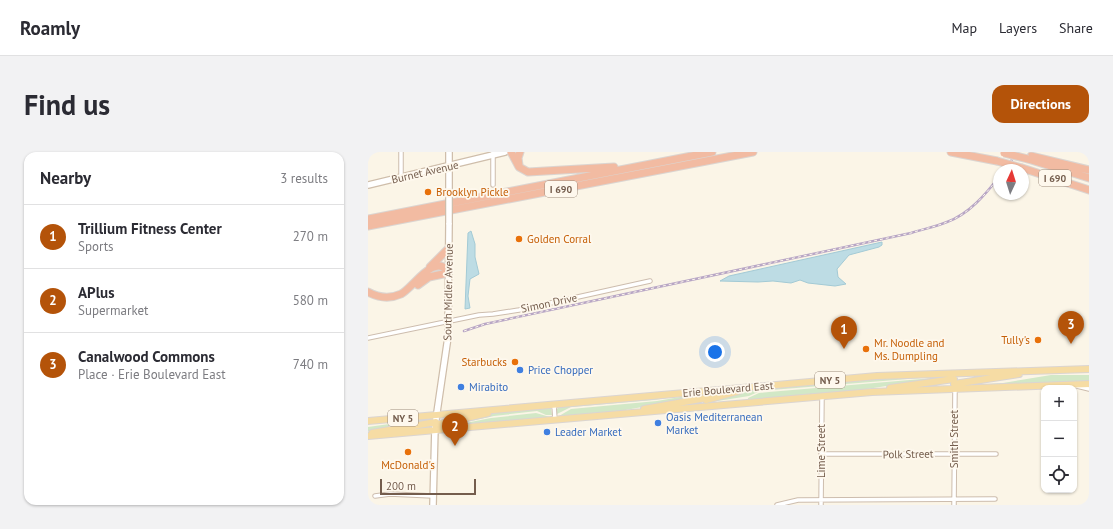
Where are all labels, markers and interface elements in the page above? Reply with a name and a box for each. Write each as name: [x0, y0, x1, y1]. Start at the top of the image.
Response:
text: Roamly: [20, 16, 80, 40]
text: Map: [951, 19, 977, 37]
text: Layers: [999, 19, 1037, 37]
text: Share: [1059, 19, 1093, 37]
button: Directions: [992, 85, 1089, 123]
text: Find us: [24, 86, 110, 123]
street label: Burnet Avenue: [390, 157, 460, 187]
north arrow: [993, 164, 1029, 200]
text: Nearby: [40, 167, 91, 189]
text: 3 results: [280, 170, 328, 187]
road number: I 690: [1039, 170, 1071, 186]
road number: I 690: [545, 181, 577, 197]
place label: Brooklyn Pickle: [436, 185, 509, 199]
marker: Brooklyn Pickle: [423, 187, 433, 197]
text: Trillium Fitness Center: [78, 219, 222, 238]
text: 1: [49, 228, 57, 245]
text: 270 m: [293, 228, 328, 245]
place label: Golden Corral: [527, 232, 592, 246]
marker: Golden Corral: [514, 234, 524, 244]
text: Sports: [78, 238, 114, 255]
street label: South Midler Avenue: [440, 243, 456, 341]
text: APlus: [78, 283, 114, 302]
street label: Simon Drive: [520, 290, 579, 316]
text: 2: [49, 292, 57, 309]
text: 580 m: [293, 292, 328, 309]
text: Supermarket: [78, 302, 148, 319]
pin: 3: [1058, 311, 1084, 344]
pin: 1: [831, 316, 857, 349]
place label: Tully's: [1001, 333, 1030, 347]
marker: Tully's: [1033, 335, 1043, 345]
place label: Mr. Noodle and Ms. Dumpling: [874, 336, 945, 363]
your location: [705, 342, 725, 362]
marker: Mr. Noodle and Ms. Dumpling: [861, 344, 871, 354]
text: Canalwood Commons: [78, 347, 215, 366]
place label: Starbucks: [462, 355, 507, 369]
text: 3: [49, 356, 57, 373]
text: 740 m: [293, 356, 328, 373]
marker: Starbucks: [510, 357, 520, 367]
place label: Price Chopper: [528, 363, 593, 377]
marker: Price Chopper: [515, 365, 525, 375]
text: Place · Erie Boulevard East: [78, 366, 226, 383]
road number: NY 5: [815, 372, 845, 388]
street label: Erie Boulevard East: [682, 378, 774, 400]
place label: Mirabito: [469, 380, 508, 394]
marker: Mirabito: [456, 382, 466, 392]
map controls: [1041, 385, 1077, 493]
button: +: [1041, 385, 1077, 421]
street label: Smith Street: [947, 409, 961, 468]
road number: NY 5: [388, 410, 418, 426]
place label: Oasis Mediterranean Market: [666, 410, 763, 437]
pin: 2: [442, 413, 468, 446]
marker: Oasis Mediterranean Market: [653, 418, 663, 428]
button: −: [1041, 421, 1077, 457]
street label: Lime Street: [814, 424, 828, 478]
place label: Leader Market: [555, 425, 622, 439]
marker: Leader Market: [542, 427, 552, 437]
marker: McDonald's: [403, 447, 413, 457]
street label: Polk Street: [882, 447, 934, 461]
button: locate: [1041, 457, 1077, 493]
place label: McDonald's: [381, 458, 435, 472]
scale bar: [380, 477, 476, 496]
text: 200 m: [386, 479, 416, 493]

